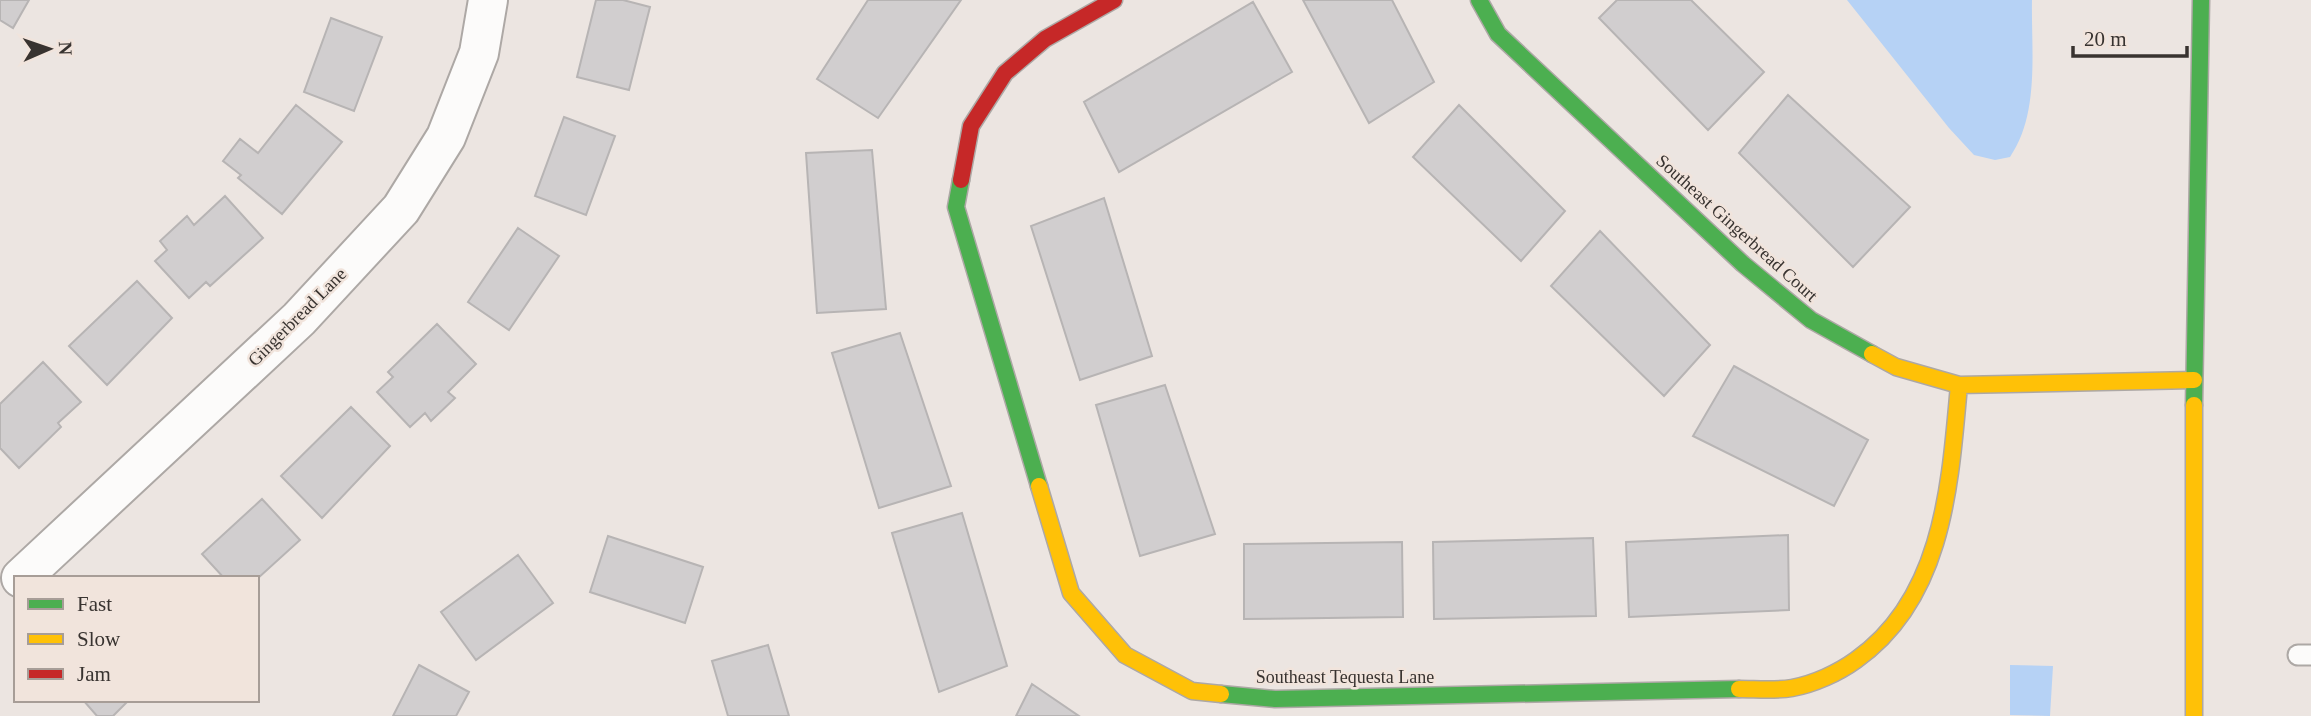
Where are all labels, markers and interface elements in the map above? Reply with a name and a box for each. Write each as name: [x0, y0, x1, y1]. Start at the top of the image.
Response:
north arrow: [14, 14, 84, 84]
scale bar: [2073, 14, 2187, 58]
text: 20 m: [2084, 27, 2127, 51]
text: N: [55, 41, 76, 56]
street label: Southeast Gingerbread Court: [1652, 150, 1822, 306]
street label: Gingerbread Lane: [244, 264, 350, 370]
legend: [14, 576, 259, 702]
text: Fast: [77, 592, 112, 616]
text: Slow: [77, 627, 121, 651]
text: Jam: [77, 662, 111, 686]
street label: Southeast Tequesta Lane: [1256, 667, 1434, 687]

